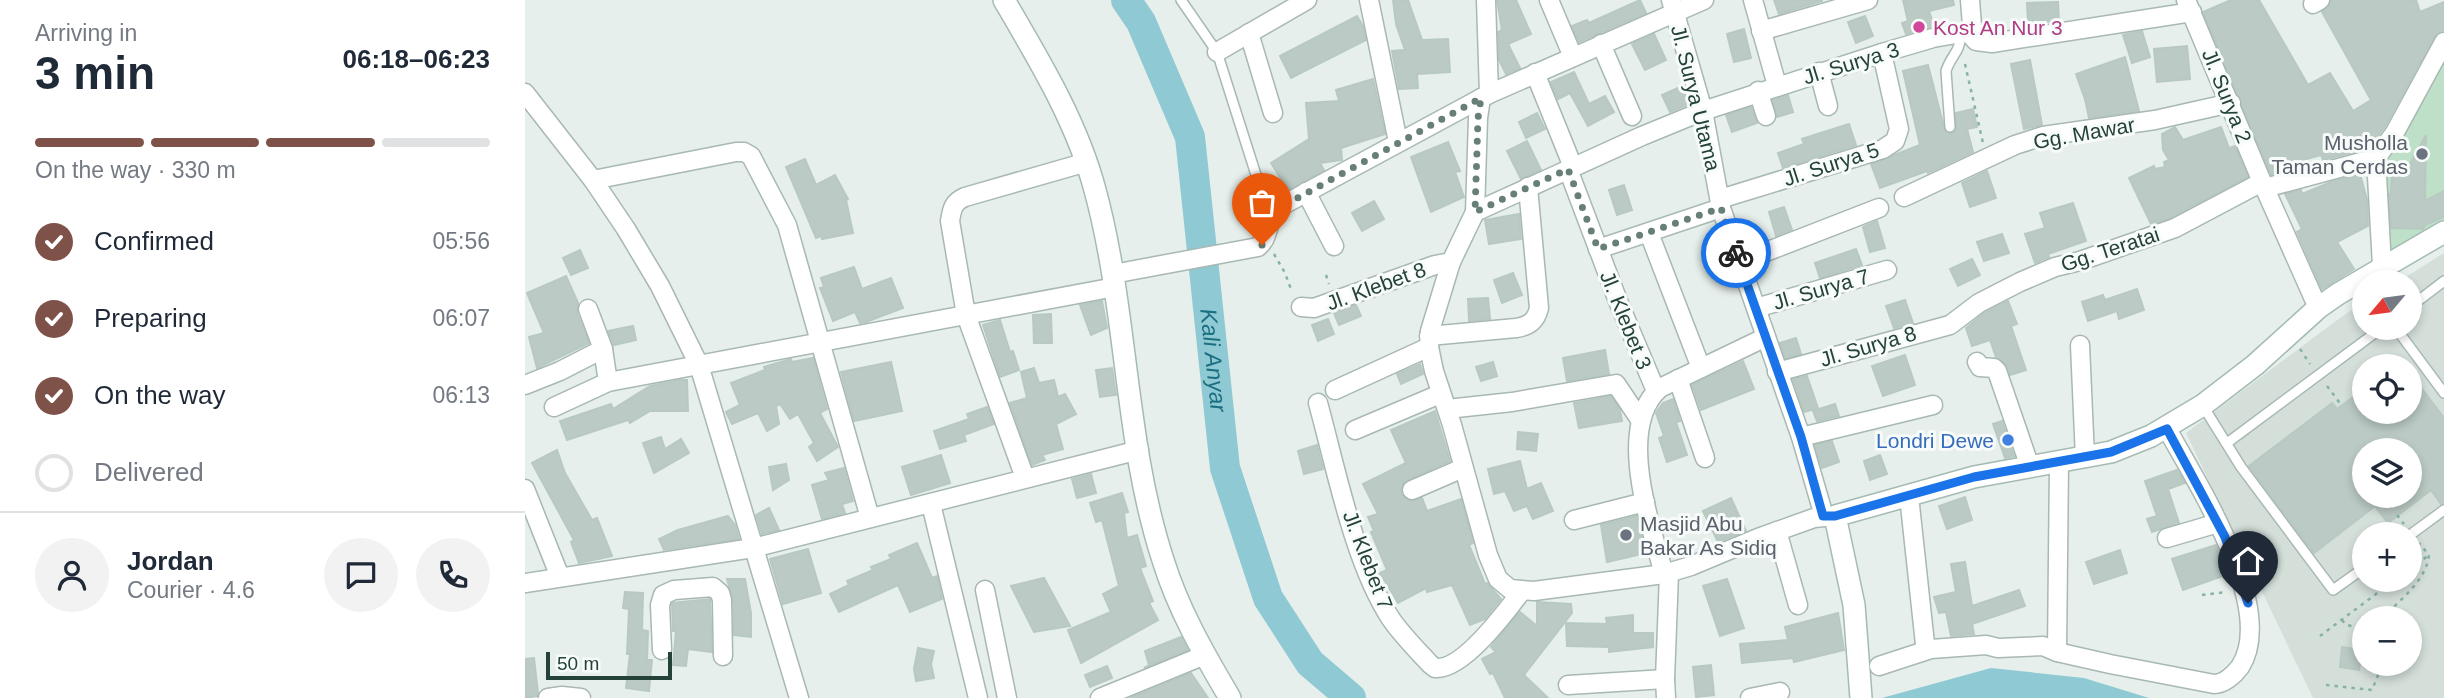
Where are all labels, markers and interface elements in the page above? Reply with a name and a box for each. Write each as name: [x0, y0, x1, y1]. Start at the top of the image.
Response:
place label: Kost An Nur 3: [1933, 16, 2063, 39]
marker: Kost An Nur 3: [1911, 19, 1927, 35]
text: Arriving in: [35, 20, 137, 46]
street label: Jl. Surya Utama: [1667, 23, 1725, 174]
street label: Jl. Surya 3: [1800, 37, 1902, 89]
text: 06:18–06:23: [343, 44, 490, 74]
street label: Jl. Surya 2: [2198, 46, 2256, 146]
text: 3 min: [35, 47, 155, 99]
street label: Gg. Mawar: [2031, 113, 2137, 153]
place label: Musholla Taman Cerdas: [2271, 131, 2408, 178]
street label: Jl. Surya 5: [1780, 138, 1882, 190]
marker: Musholla Taman Cerdas: [2414, 146, 2430, 162]
text: On the way · 330 m: [35, 157, 236, 183]
pin: [1232, 173, 1292, 245]
icon: bag: [1243, 184, 1281, 222]
courier: [1701, 218, 1771, 288]
street label: Gg. Teratai: [2058, 222, 2162, 276]
icon: check: [35, 223, 73, 261]
text: Confirmed: [94, 226, 214, 256]
text: 05:56: [432, 228, 490, 254]
icon: bike: [1717, 234, 1755, 272]
street label: Jl. Klebet 8: [1323, 257, 1429, 315]
street label: Jl. Surya 7: [1770, 264, 1872, 314]
street label: Jl. Klebet 3: [1596, 268, 1656, 372]
north arrow: [2352, 270, 2422, 340]
map controls: [2352, 270, 2422, 676]
icon: check: [35, 300, 73, 338]
text: Preparing: [94, 303, 207, 333]
text: 06:07: [432, 305, 490, 331]
water label: Kali Anyar: [1195, 307, 1232, 415]
street label: Jl. Surya 8: [1817, 321, 1919, 371]
button: locate: [2352, 354, 2422, 424]
icon: check: [35, 377, 73, 415]
text: On the way: [94, 380, 226, 410]
text: 06:13: [432, 382, 490, 408]
place label: Londri Dewe: [1876, 429, 1994, 452]
marker: Londri Dewe: [2000, 432, 2016, 448]
button: layers: [2352, 438, 2422, 508]
text: Delivered: [94, 457, 204, 487]
street label: Jl. Klebet 7: [1339, 507, 1397, 613]
place label: Masjid Abu Bakar As Sidiq: [1640, 512, 1777, 559]
button: +: [2352, 522, 2422, 592]
marker: Masjid Abu Bakar As Sidiq: [1618, 527, 1634, 543]
pin: [2218, 531, 2278, 603]
button: person: [35, 538, 109, 612]
button: chat: [324, 538, 398, 612]
button: phone: [416, 538, 490, 612]
icon: home: [2229, 542, 2267, 580]
text: Jordan: [127, 546, 214, 576]
text: Courier · 4.6: [127, 577, 255, 603]
button: −: [2352, 606, 2422, 676]
scale bar: [546, 649, 672, 681]
text: 50 m: [557, 653, 599, 674]

